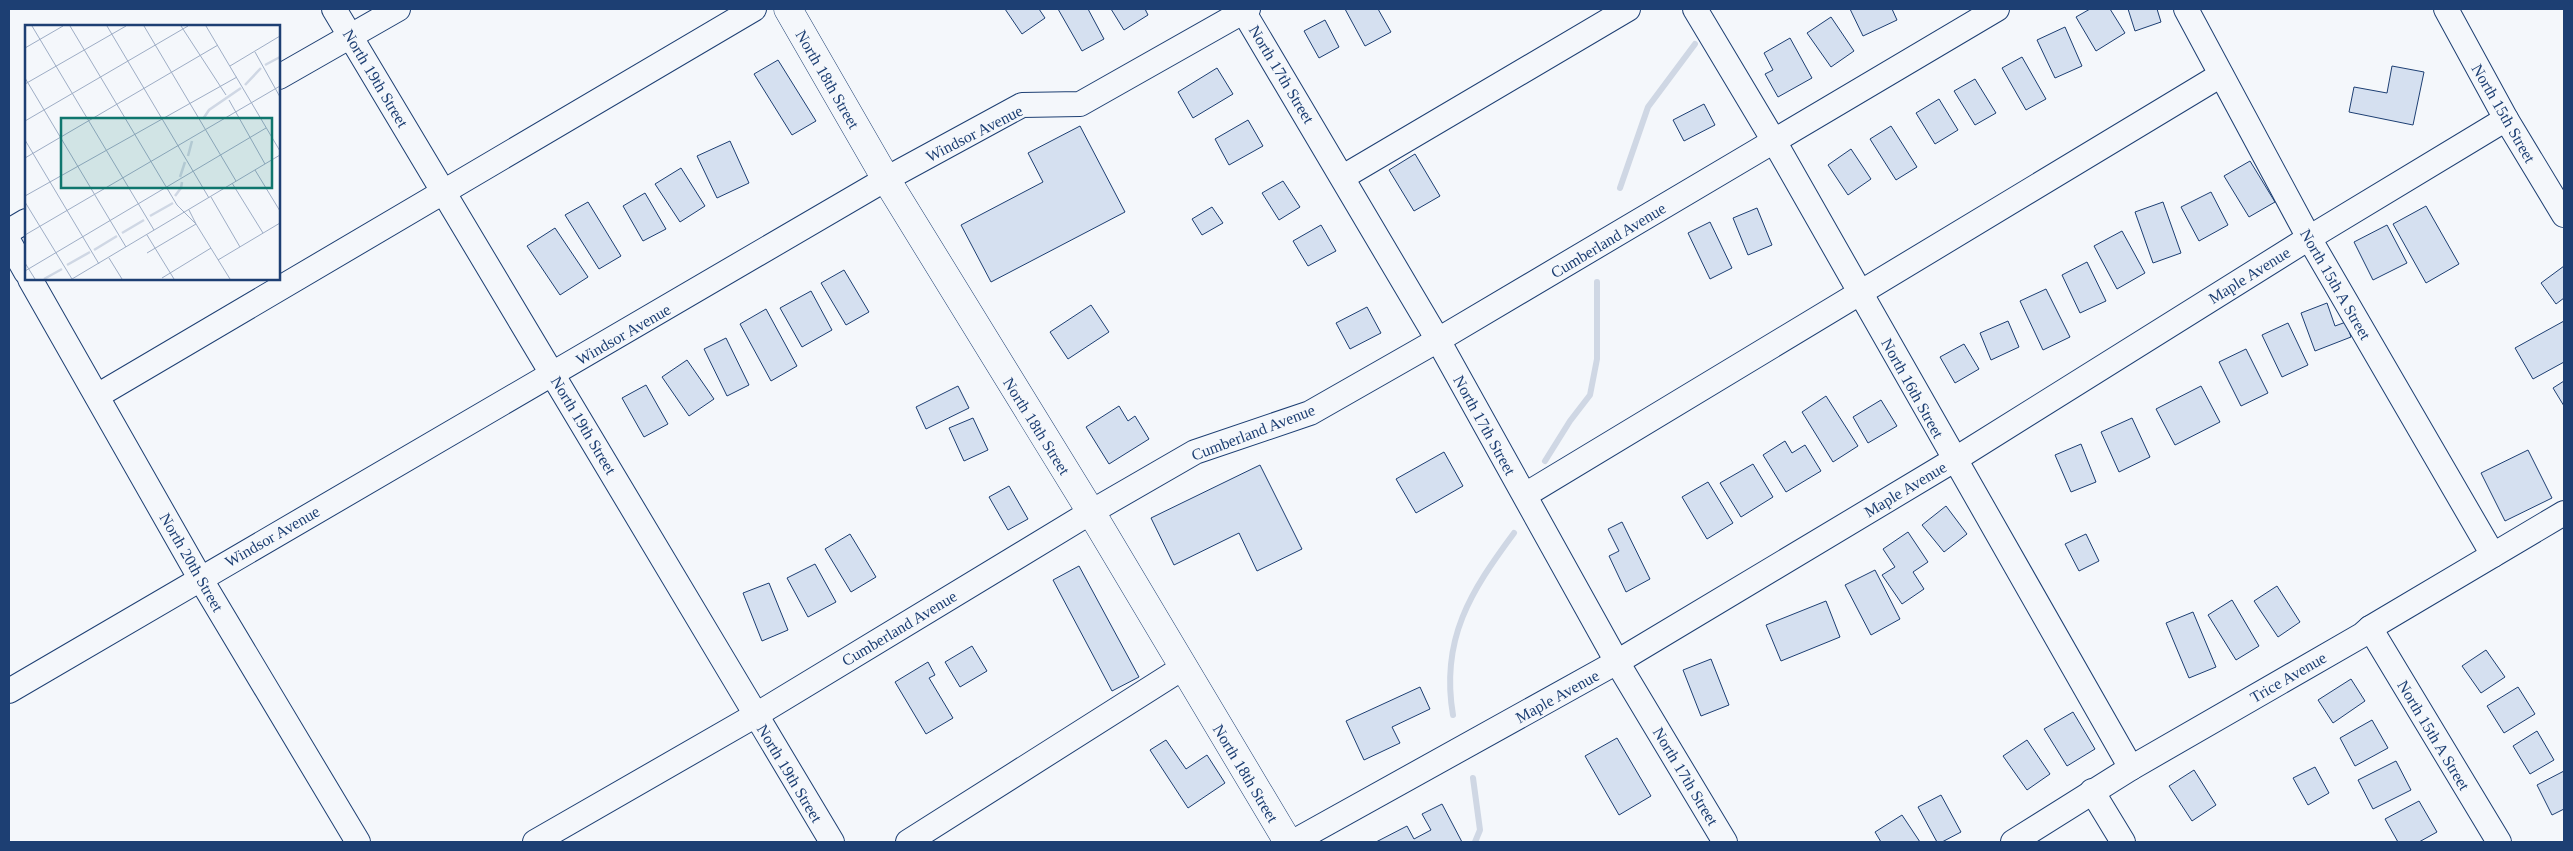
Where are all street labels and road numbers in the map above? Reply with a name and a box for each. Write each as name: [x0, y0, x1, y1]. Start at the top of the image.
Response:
street label: North 17th Street: [1246, 22, 1318, 127]
street label: North 19th Street: [340, 26, 412, 131]
street label: North 18th Street: [792, 27, 863, 132]
street label: North 15th Street: [2468, 61, 2539, 166]
street label: Windsor Avenue: [923, 102, 1025, 165]
street label: Cumberland Avenue: [1548, 199, 1669, 281]
street label: North 15th A Street: [2297, 226, 2374, 343]
street label: Maple Avenue: [2206, 244, 2294, 308]
street label: Windsor Avenue: [573, 301, 673, 368]
street label: North 16th Street: [1878, 336, 1947, 441]
street label: North 19th Street: [548, 373, 620, 478]
street label: North 17th Street: [1450, 373, 1519, 478]
street label: North 18th Street: [1000, 375, 1074, 478]
street label: Cumberland Avenue: [1189, 401, 1317, 464]
street label: Maple Avenue: [1861, 458, 1950, 521]
street label: Windsor Avenue: [222, 503, 322, 570]
street label: North 20th Street: [156, 510, 227, 615]
street label: Cumberland Avenue: [839, 587, 960, 669]
street label: Trice Avenue: [2247, 649, 2329, 706]
street label: Maple Avenue: [1513, 667, 1602, 727]
street label: North 15th A Street: [2394, 677, 2473, 794]
street label: North 19th Street: [754, 721, 826, 826]
street label: North 18th Street: [1210, 721, 1282, 826]
street label: North 17th Street: [1650, 724, 1722, 829]

